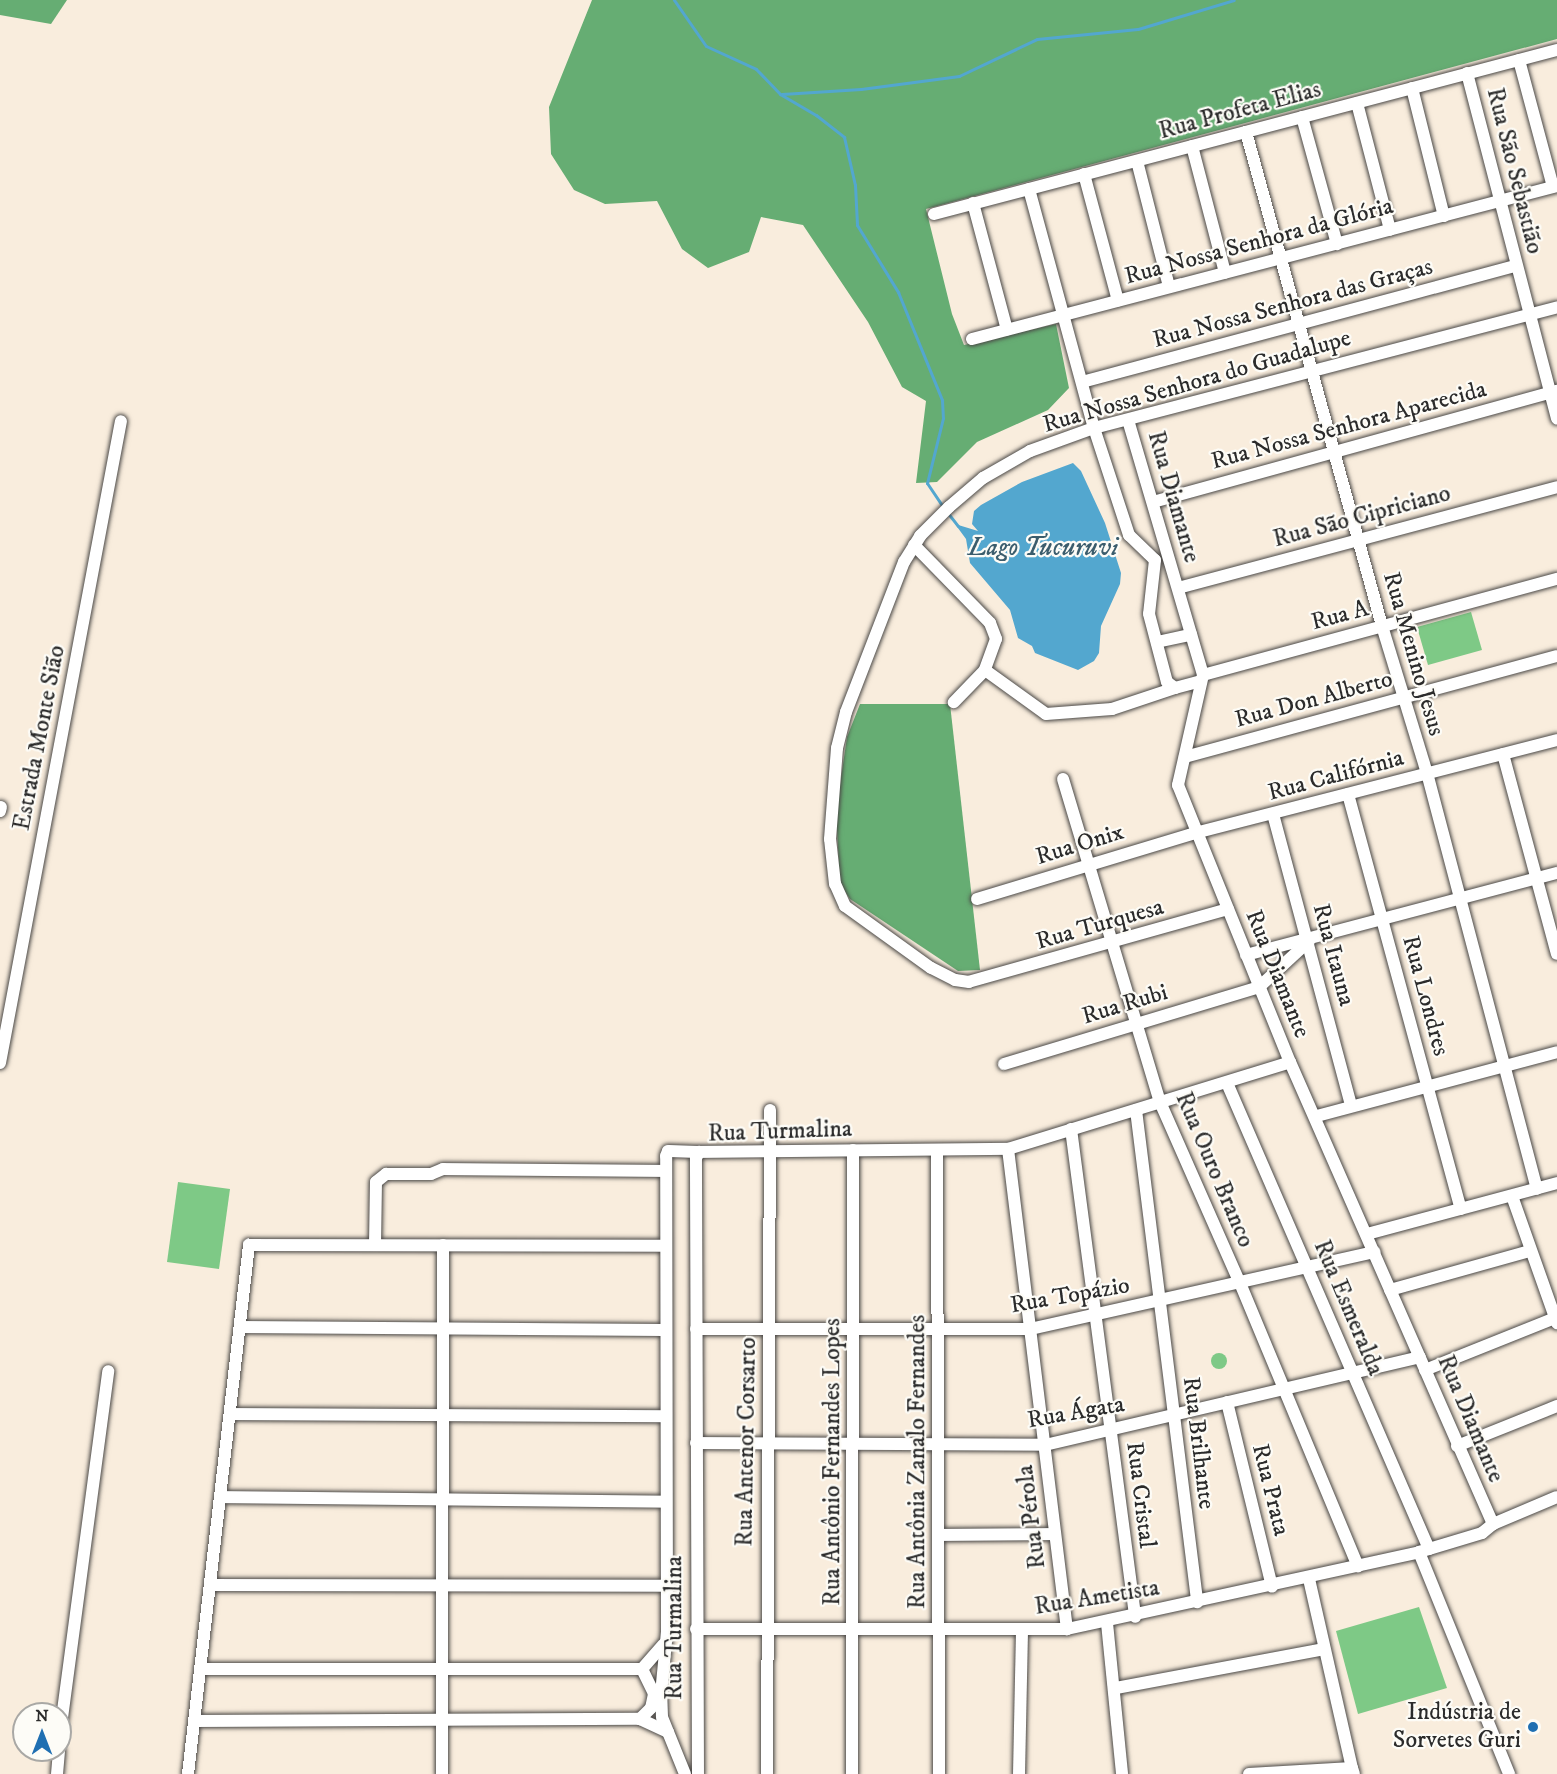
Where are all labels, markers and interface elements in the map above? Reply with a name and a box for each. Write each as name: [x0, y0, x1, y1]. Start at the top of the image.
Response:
street label: Rua Profeta Elias: [1156, 76, 1324, 146]
street label: Rua São Sebastião: [1479, 85, 1549, 257]
street label: Rua Nossa Senhora da Glória: [1122, 192, 1396, 292]
street label: Rua Nossa Senhora das Graças: [1150, 253, 1436, 355]
street label: Rua Nossa Senhora do Guadalupe: [1040, 324, 1354, 440]
street label: Rua Nossa Senhora Aparecida: [1208, 375, 1490, 477]
street label: Rua Diamante: [1140, 428, 1206, 566]
street label: Rua São Cipriciano: [1270, 479, 1454, 555]
water label: Lago Tucuruvi: [968, 532, 1118, 564]
street label: Rua Menino Jesus: [1376, 569, 1450, 739]
street label: Rua A: [1308, 595, 1372, 637]
street label: Estrada Monte Sião: [8, 643, 72, 833]
street label: Rua Don Alberto: [1232, 665, 1396, 735]
street label: Rua Califórnia: [1265, 744, 1407, 808]
street label: Rua Onix: [1033, 818, 1127, 872]
street label: Rua Turquesa: [1033, 893, 1167, 957]
street label: Rua Itauna: [1306, 901, 1360, 1009]
street label: Rua Diamante: [1238, 906, 1316, 1042]
street label: Rua Londres: [1395, 933, 1455, 1059]
street label: Rua Rubi: [1079, 978, 1171, 1032]
street label: Rua Ouro Branco: [1168, 1088, 1260, 1252]
street label: Rua Turmalina: [707, 1115, 853, 1149]
street label: Rua Esmeralda: [1307, 1236, 1389, 1380]
street label: Rua Topázio: [1008, 1271, 1132, 1321]
street label: Rua Antônia Zanalo Fernandes: [904, 1315, 932, 1609]
street label: Rua Antônio Fernandes Lopes: [819, 1318, 847, 1606]
street label: Rua Antenor Corsarto: [731, 1337, 763, 1547]
street label: Rua Diamante: [1430, 1351, 1510, 1487]
street label: Rua Brilhante: [1176, 1375, 1220, 1511]
street label: Rua Ágata: [1025, 1390, 1127, 1436]
street label: Rua Cristal: [1119, 1440, 1161, 1550]
street label: Rua Prata: [1245, 1441, 1295, 1539]
street label: Rua Pérola: [1011, 1463, 1053, 1571]
street label: Rua Turmalina: [661, 1556, 689, 1700]
street label: Rua Ametista: [1033, 1574, 1161, 1622]
place label: Indústria de Sorvetes Guri: [1393, 1699, 1521, 1755]
north arrow: [12, 1702, 72, 1762]
text: N: [35, 1706, 49, 1726]
marker: Indústria de Sorvetes Guri: [1526, 1720, 1540, 1734]

